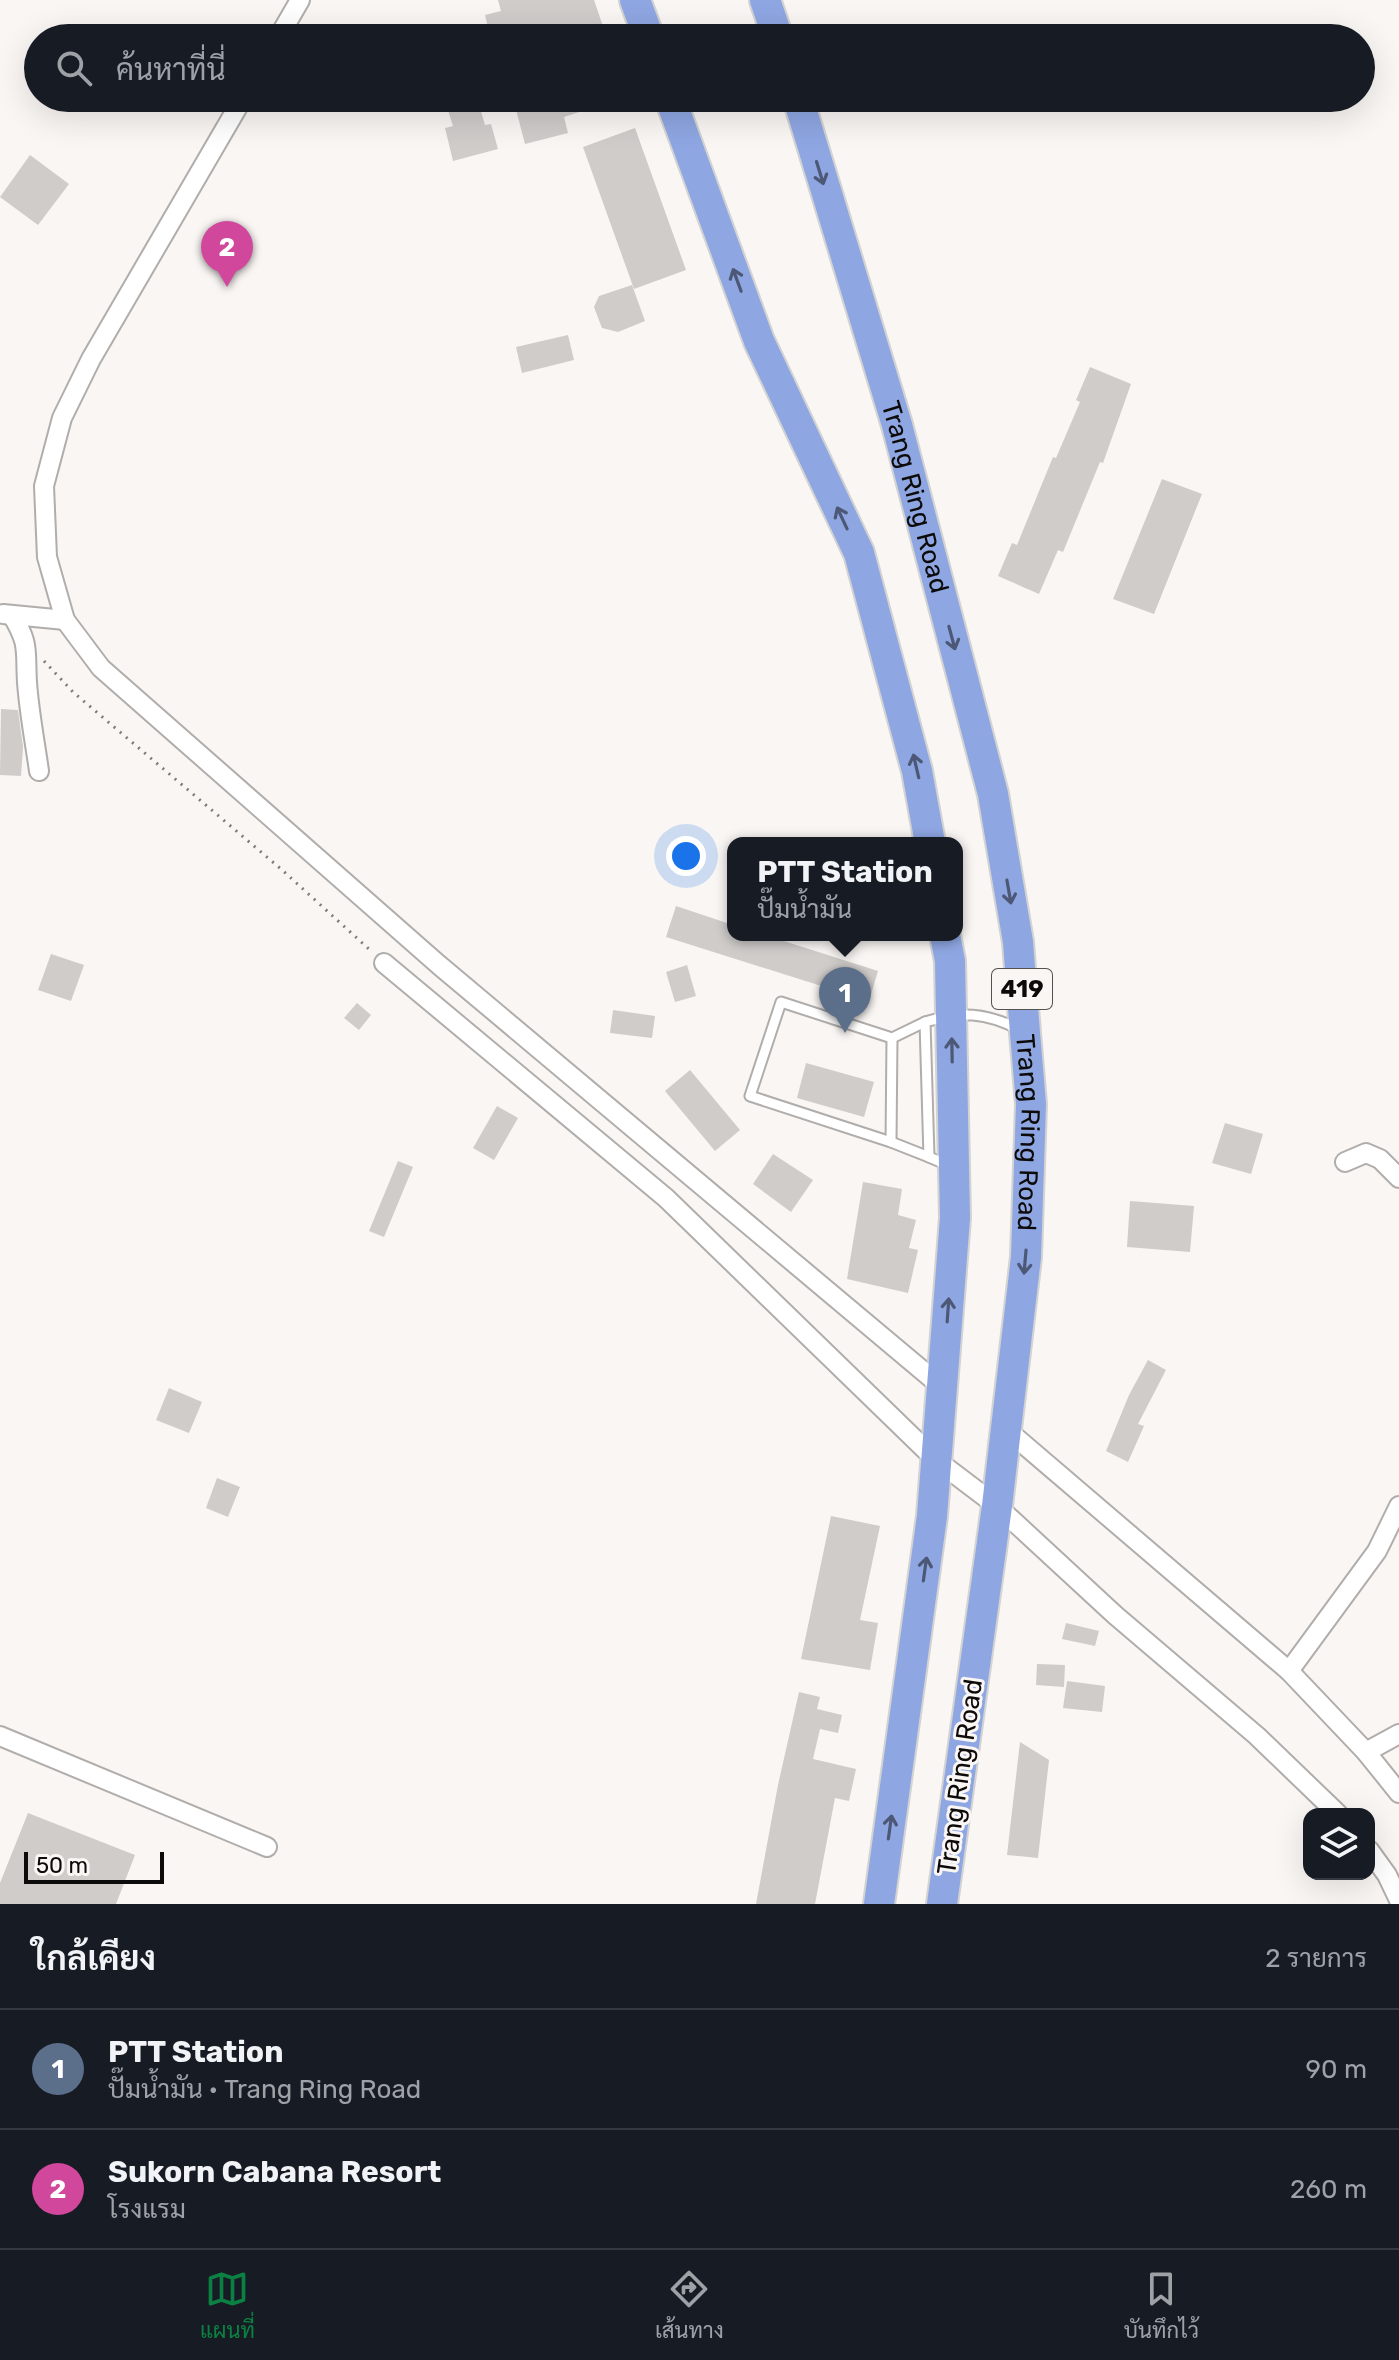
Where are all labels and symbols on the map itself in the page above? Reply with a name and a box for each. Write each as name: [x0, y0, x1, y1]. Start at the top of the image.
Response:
one-way arrow: [814, 160, 829, 185]
pin: 2: [201, 221, 253, 287]
one-way arrow: [728, 268, 743, 293]
street label: Trang Ring Road: [875, 397, 956, 596]
one-way arrow: [834, 506, 849, 530]
one-way arrow: [946, 625, 961, 651]
one-way arrow: [907, 754, 922, 780]
your location: [666, 836, 706, 876]
one-way arrow: [1003, 878, 1018, 904]
pin: 1: [819, 967, 871, 1033]
road number: 419: [992, 969, 1052, 1009]
street label: Trang Ring Road: [1010, 1033, 1047, 1232]
one-way arrow: [944, 1037, 960, 1064]
one-way arrow: [1018, 1248, 1033, 1275]
one-way arrow: [941, 1297, 956, 1324]
one-way arrow: [918, 1557, 933, 1582]
street label: Trang Ring Road: [931, 1677, 989, 1877]
one-way arrow: [883, 1815, 898, 1840]
scale bar: [24, 1848, 164, 1884]

